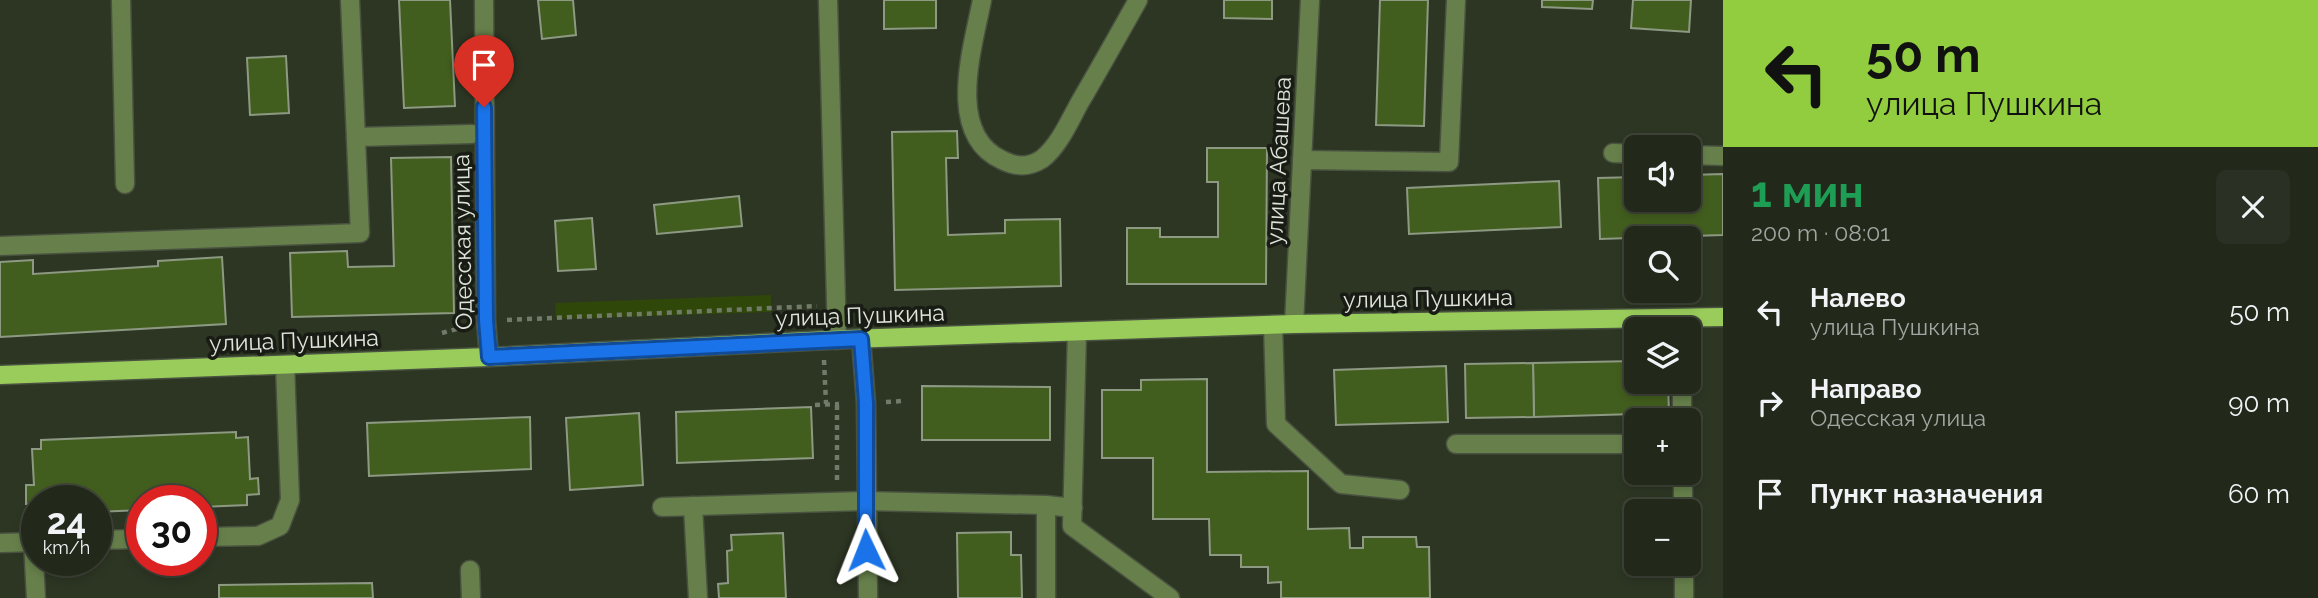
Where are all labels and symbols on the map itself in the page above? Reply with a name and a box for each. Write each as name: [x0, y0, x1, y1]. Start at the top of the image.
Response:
pin: [454, 35, 514, 107]
street label: улица Абашева: [1260, 76, 1296, 246]
street label: Одесская улица: [447, 154, 477, 330]
street label: улица Пушкина: [1343, 283, 1513, 313]
street label: улица Пушкина: [775, 299, 945, 331]
street label: улица Пушкина: [209, 324, 379, 356]
speed limit sign: 30: [126, 485, 217, 576]
position arrow: [829, 513, 903, 587]

